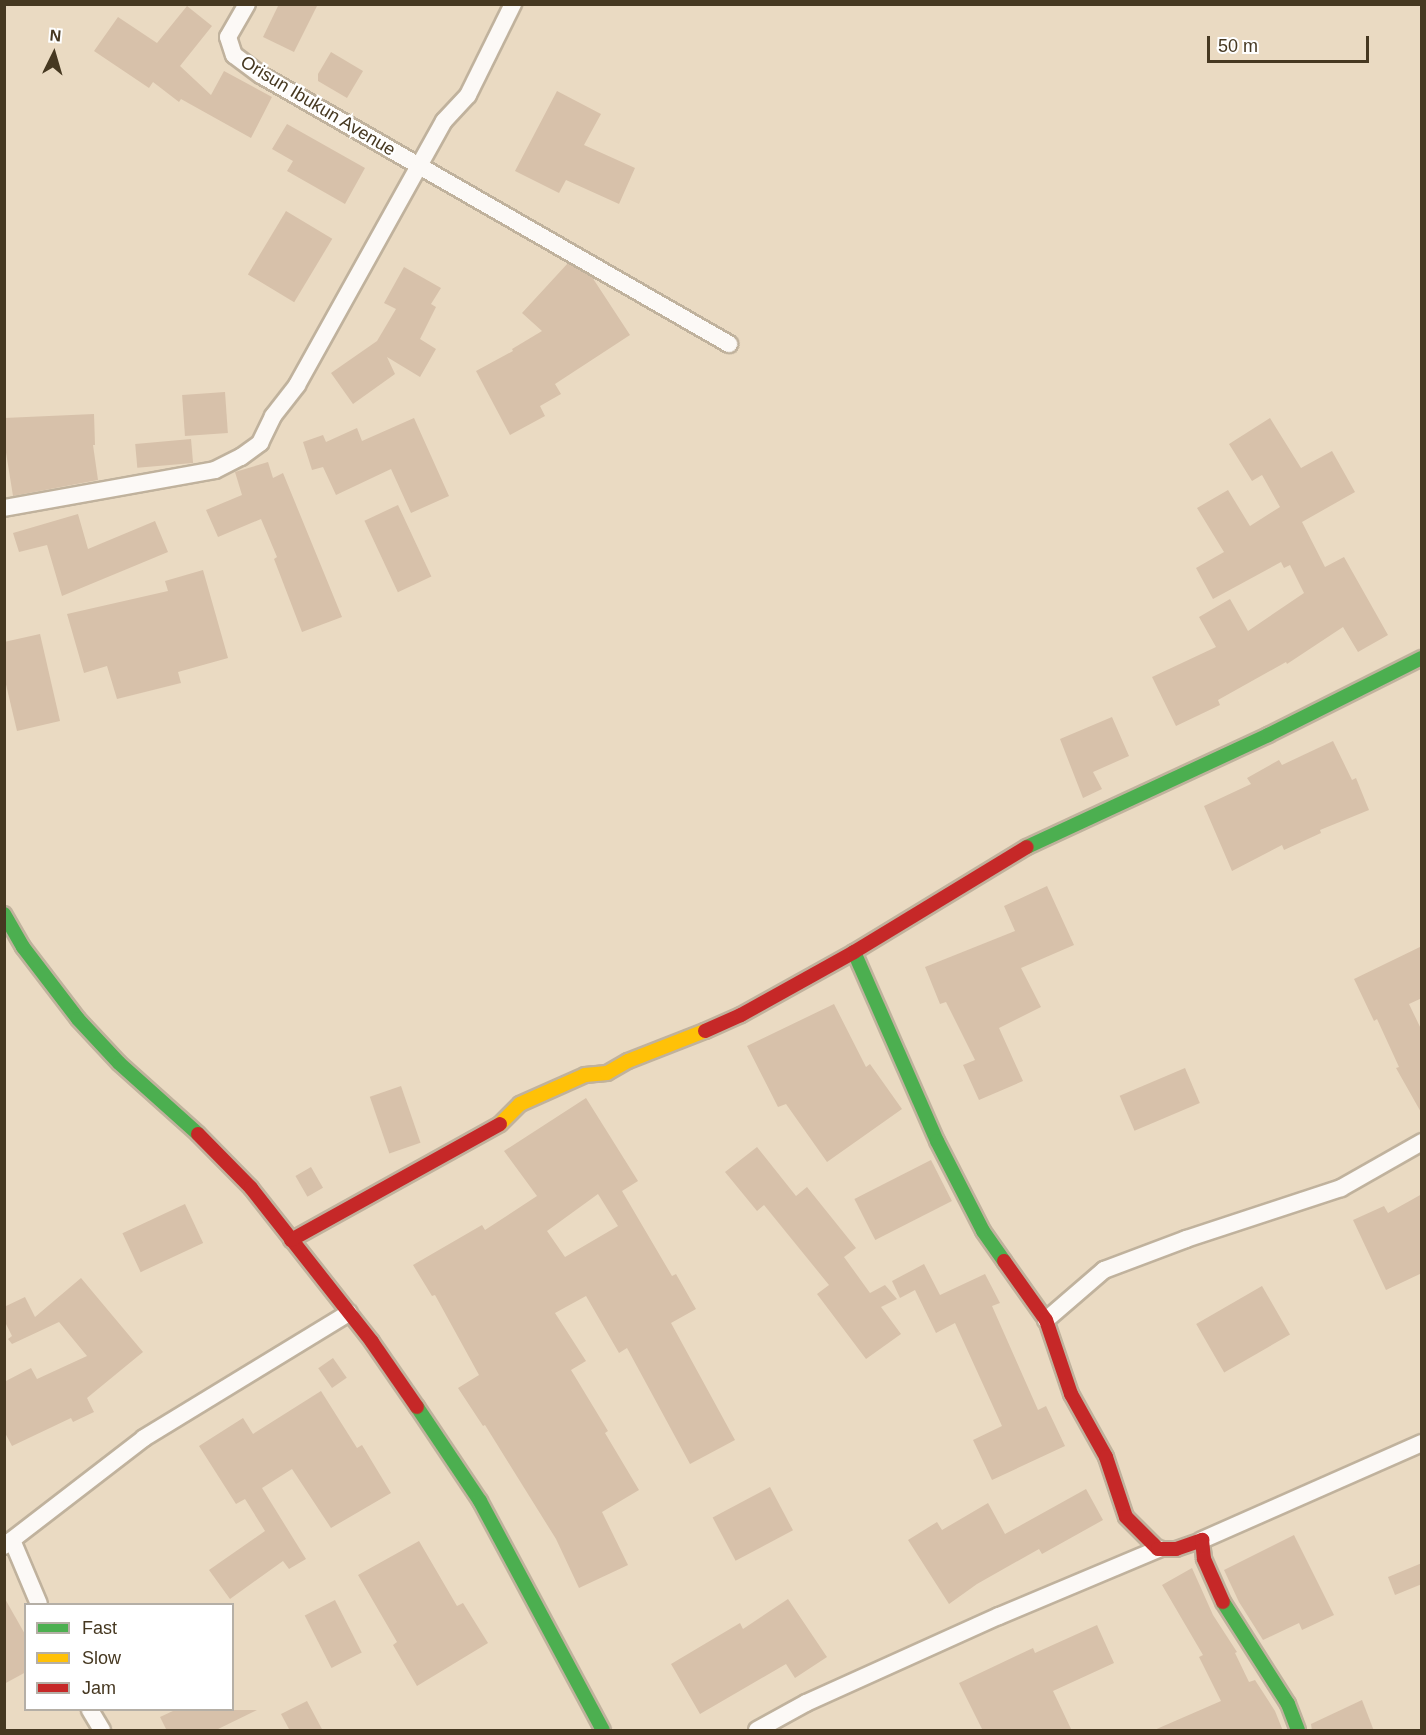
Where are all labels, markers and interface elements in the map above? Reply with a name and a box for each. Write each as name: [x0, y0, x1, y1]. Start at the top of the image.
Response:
north arrow: [24, 24, 84, 84]
scale bar: [1210, 24, 1372, 62]
text: N: [49, 27, 62, 45]
text: 50 m: [1218, 36, 1258, 56]
street label: Orisun Ibukun Avenue: [236, 51, 400, 161]
legend: [24, 1603, 234, 1711]
text: Fast: [82, 1618, 117, 1638]
text: Slow: [82, 1648, 121, 1668]
text: Jam: [82, 1678, 116, 1698]

